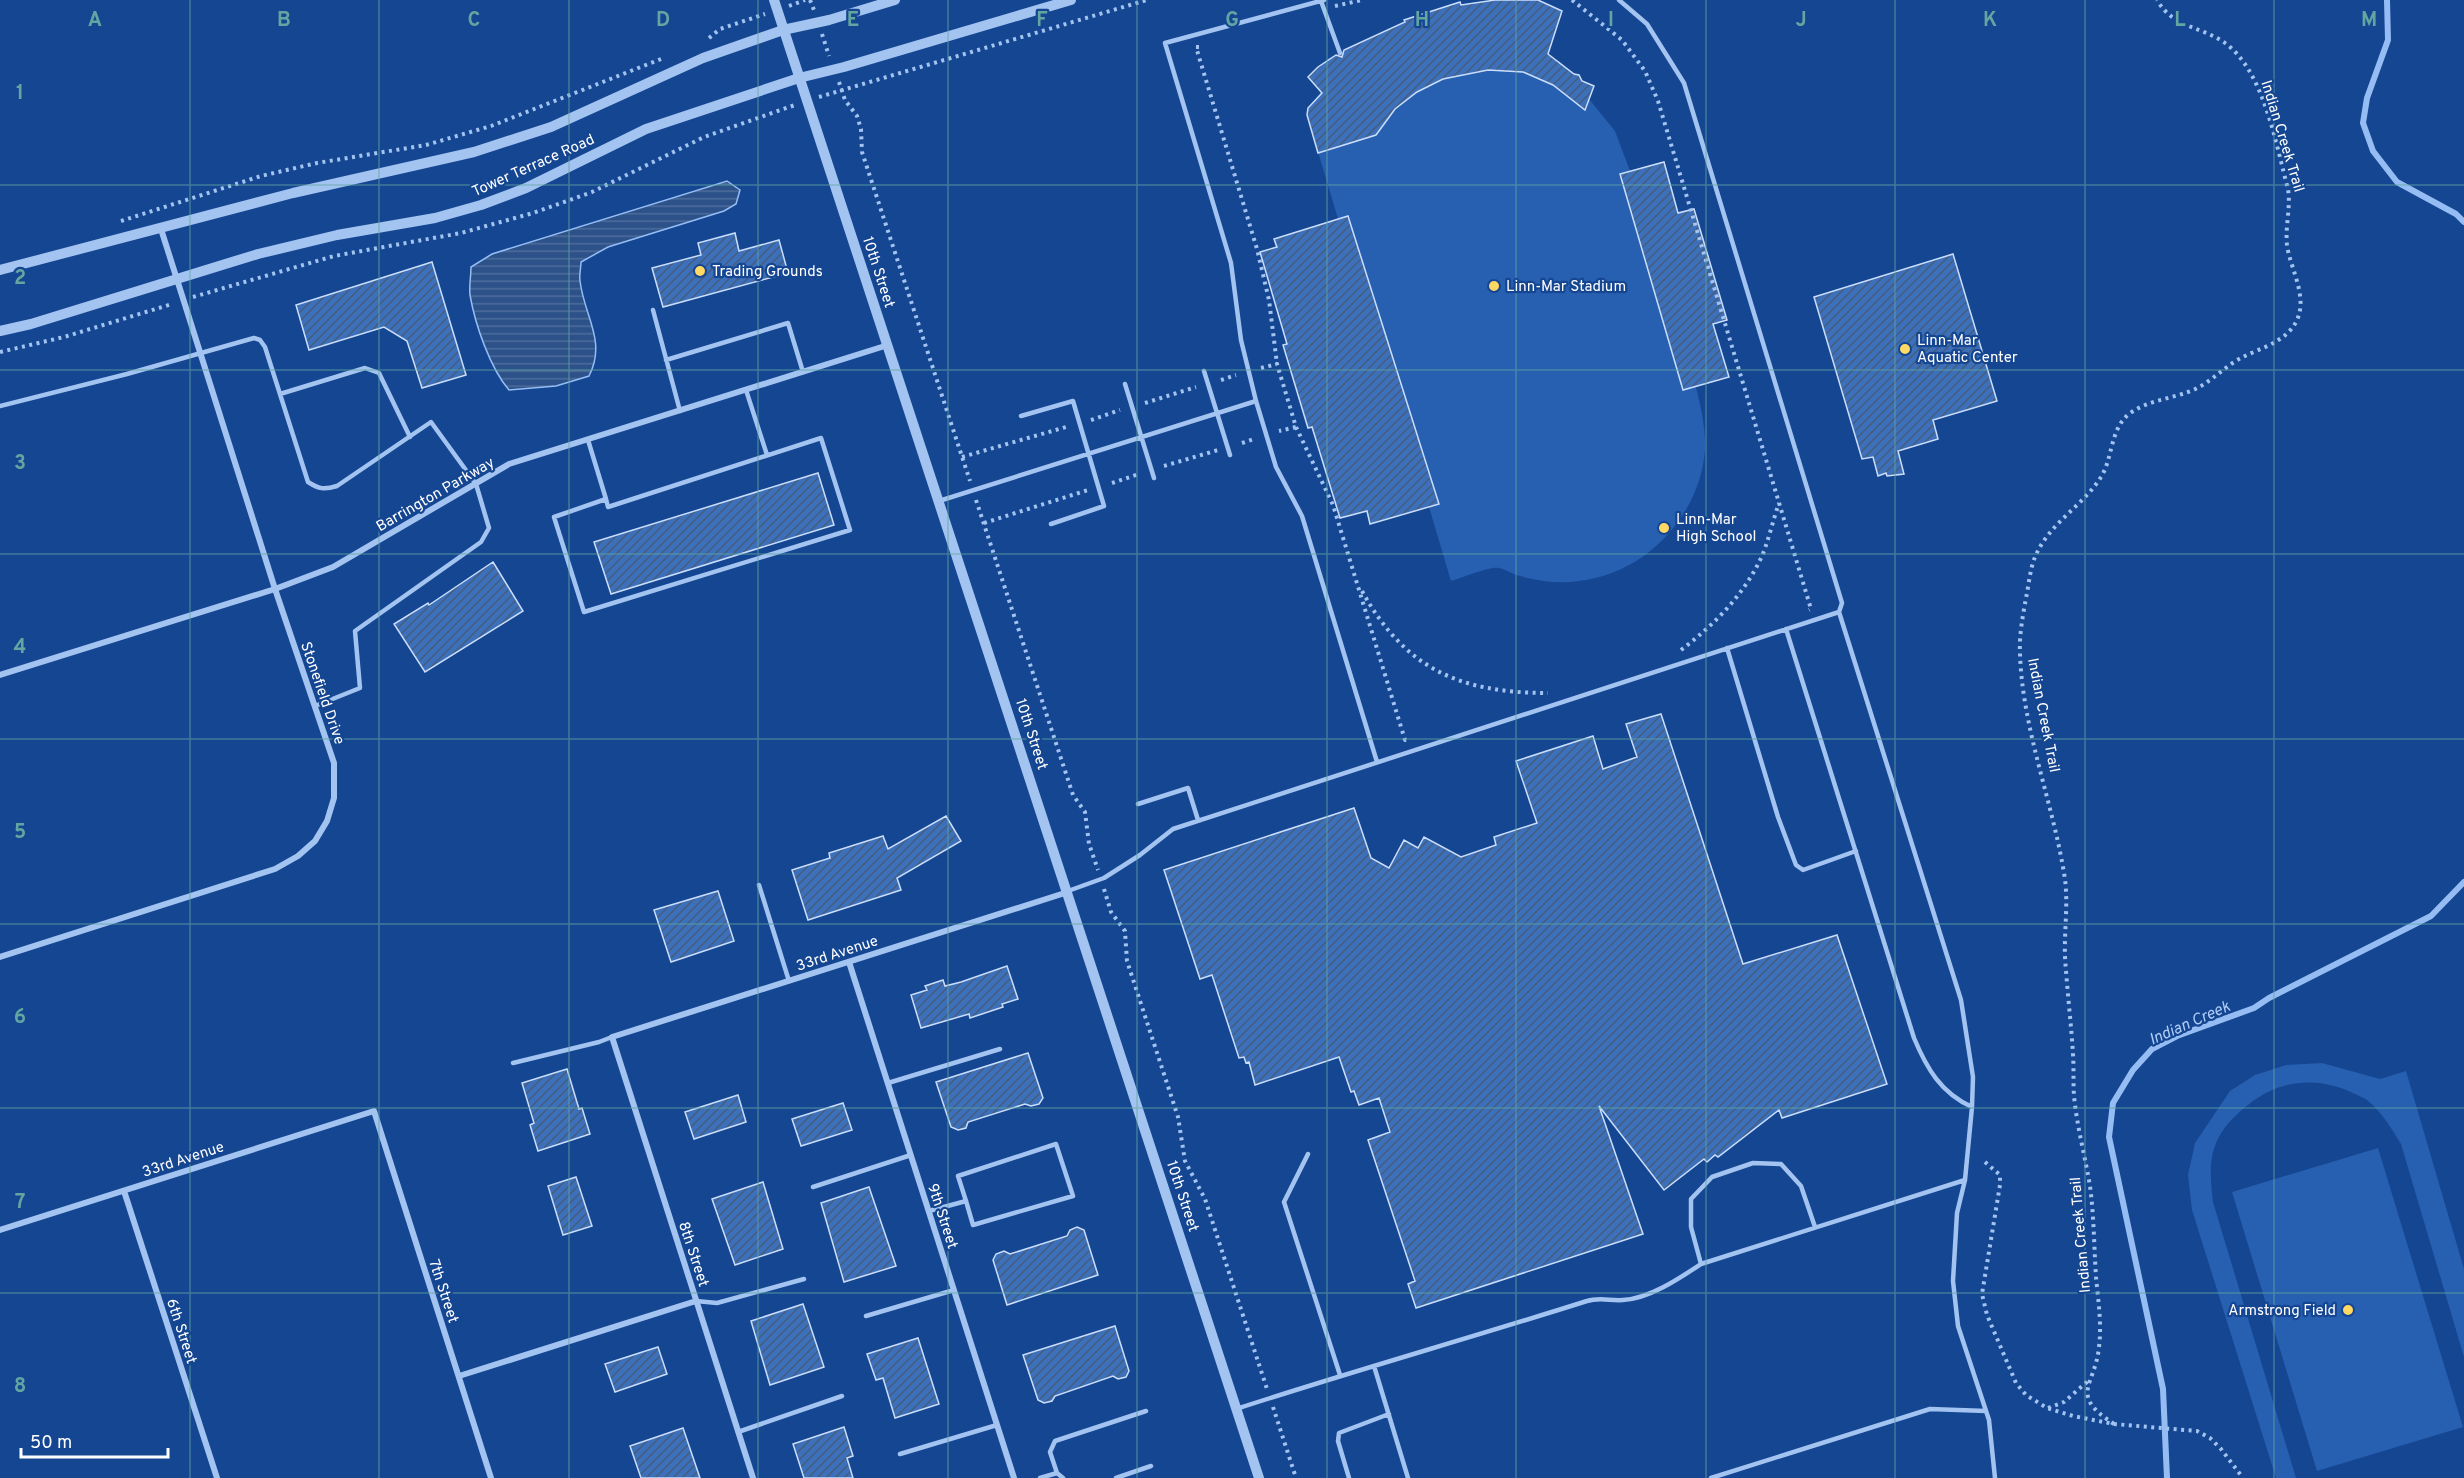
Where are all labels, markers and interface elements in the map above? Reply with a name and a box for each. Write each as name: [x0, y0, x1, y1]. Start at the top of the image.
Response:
text: A: [88, 8, 102, 34]
text: B: [277, 8, 291, 34]
text: C: [468, 8, 480, 34]
text: D: [656, 8, 670, 34]
text: E: [847, 8, 859, 34]
text: F: [1036, 8, 1048, 34]
text: G: [1225, 8, 1239, 34]
text: H: [1415, 8, 1429, 34]
text: I: [1608, 8, 1614, 34]
text: J: [1795, 8, 1807, 34]
text: K: [1983, 8, 1997, 34]
text: L: [2174, 8, 2186, 34]
text: M: [2361, 8, 2377, 34]
street label: Indian Creek Trail: [2255, 78, 2308, 195]
text: 1: [16, 81, 24, 107]
street label: Tower Terrace Road: [469, 131, 598, 202]
street label: 10th Street: [857, 234, 898, 311]
place label: Trading Grounds: [712, 263, 823, 282]
marker: Trading Grounds: [693, 264, 707, 278]
text: 2: [14, 266, 26, 292]
place label: Linn-Mar Stadium: [1506, 278, 1626, 297]
marker: Linn-Mar Stadium: [1487, 279, 1501, 293]
place label: Linn-Mar Aquatic Center: [1917, 332, 2018, 368]
marker: Linn-Mar Aquatic Center: [1898, 342, 1912, 356]
text: 3: [14, 451, 26, 477]
street label: Barrington Parkway: [373, 454, 498, 537]
place label: Linn-Mar High School: [1676, 511, 1757, 547]
marker: Linn-Mar High School: [1657, 521, 1671, 535]
text: 4: [14, 635, 26, 661]
street label: Stonefield Drive: [295, 640, 348, 747]
street label: Indian Creek Trail: [2022, 656, 2063, 774]
street label: 10th Street: [1010, 696, 1051, 773]
text: 5: [14, 820, 26, 846]
street label: 33rd Avenue: [794, 932, 881, 977]
water label: Indian Creek: [2146, 997, 2234, 1051]
text: 6: [14, 1005, 26, 1031]
street label: 33rd Avenue: [140, 1138, 227, 1183]
street label: 10th Street: [1161, 1158, 1202, 1235]
street label: Indian Creek Trail: [2067, 1176, 2096, 1294]
street label: 9th Street: [922, 1181, 961, 1252]
text: 7: [15, 1190, 25, 1216]
street label: 8th Street: [673, 1219, 712, 1290]
street label: 7th Street: [423, 1257, 462, 1326]
street label: 6th Street: [161, 1296, 200, 1367]
place label: Armstrong Field: [2228, 1302, 2336, 1321]
marker: Armstrong Field: [2341, 1303, 2355, 1317]
text: 8: [14, 1374, 26, 1400]
scale bar: [21, 1421, 168, 1459]
text: 50 m: [30, 1432, 72, 1455]

